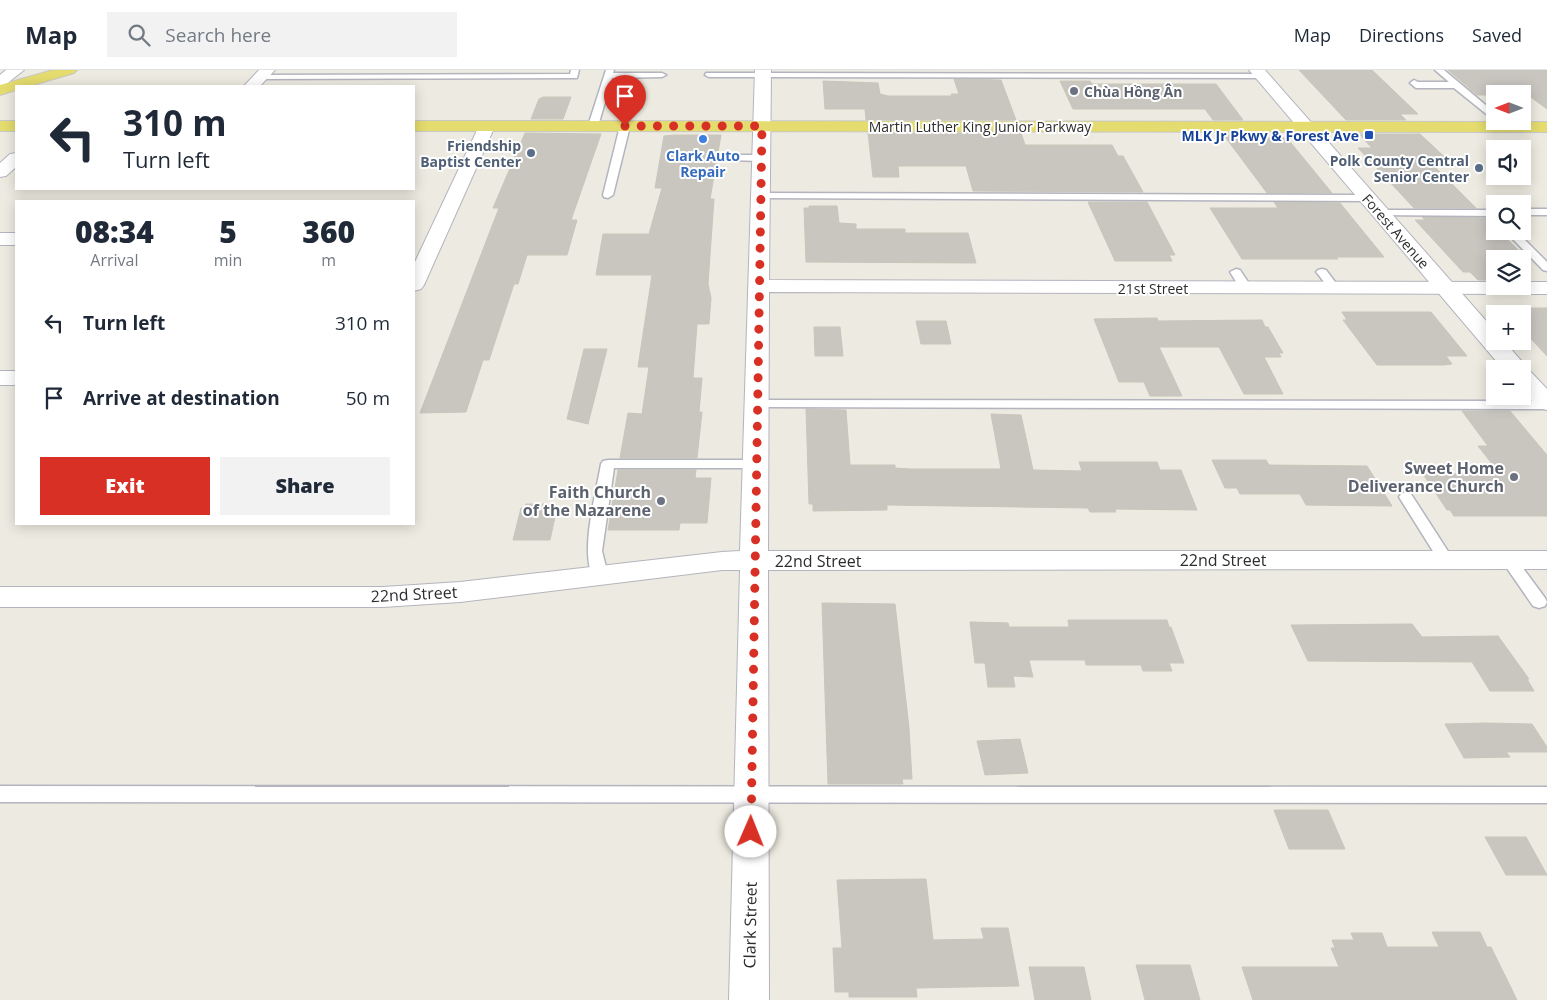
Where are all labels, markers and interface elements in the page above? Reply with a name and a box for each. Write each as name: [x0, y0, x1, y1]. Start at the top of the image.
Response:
search box: [107, 12, 457, 57]
text: Map: [25, 18, 77, 51]
icon: search: [125, 21, 153, 49]
text: Search here: [165, 22, 271, 48]
text: Map: [1294, 23, 1331, 47]
text: Directions: [1359, 23, 1444, 47]
text: Saved: [1472, 23, 1522, 47]
pin: [604, 75, 646, 126]
icon: arrive: [611, 82, 639, 110]
place label: Chùa Hồng Ân: [1084, 82, 1182, 101]
marker: Chùa Hồng Ân: [1068, 85, 1080, 97]
north arrow: [1486, 85, 1531, 130]
map controls: [1486, 85, 1531, 405]
text: 310 m: [123, 99, 227, 146]
icon: left: [40, 105, 105, 170]
street label: Martin Luther King Junior Parkway: [869, 117, 1092, 136]
place label: MLK Jr Pkwy & Forest Ave: [1182, 126, 1359, 145]
marker: MLK Jr Pkwy & Forest Ave: [1363, 129, 1375, 141]
marker: Clark Auto Repair: [697, 133, 709, 145]
place label: Friendship Baptist Center: [420, 136, 522, 171]
button: sound: [1486, 140, 1531, 185]
text: Turn left: [123, 144, 210, 174]
place label: Clark Auto Repair: [666, 146, 740, 181]
marker: Friendship Baptist Center: [525, 147, 537, 159]
place label: Polk County Central Senior Center: [1330, 151, 1470, 186]
marker: Polk County Central Senior Center: [1473, 162, 1485, 174]
street label: Forest Avenue: [1358, 190, 1434, 273]
button: search: [1486, 195, 1531, 240]
text: 08:34: [75, 211, 154, 252]
text: 5: [219, 211, 237, 252]
text: 360: [302, 211, 355, 252]
text: Arrival: [90, 249, 138, 271]
text: min: [214, 249, 242, 271]
text: m: [321, 249, 336, 271]
button: layers: [1486, 250, 1531, 295]
street label: 21st Street: [1118, 279, 1188, 298]
button: +: [1486, 305, 1531, 350]
icon: left: [40, 309, 68, 337]
text: Turn left: [83, 310, 165, 336]
text: 310 m: [335, 310, 390, 336]
button: −: [1486, 360, 1531, 405]
icon: arrive: [40, 384, 68, 412]
text: Arrive at destination: [83, 385, 280, 411]
text: 50 m: [346, 385, 390, 411]
button: Exit: [40, 457, 210, 515]
button: Share: [220, 457, 390, 515]
place label: Sweet Home Deliverance Church: [1348, 457, 1504, 497]
marker: Sweet Home Deliverance Church: [1508, 471, 1520, 483]
place label: Faith Church of the Nazarene: [523, 481, 651, 521]
marker: Faith Church of the Nazarene: [655, 495, 667, 507]
street label: 22nd Street: [1180, 549, 1267, 571]
street label: 22nd Street: [775, 550, 862, 572]
street label: 22nd Street: [370, 581, 458, 607]
position arrow: [724, 805, 776, 857]
street label: Clark Street: [738, 881, 762, 969]

